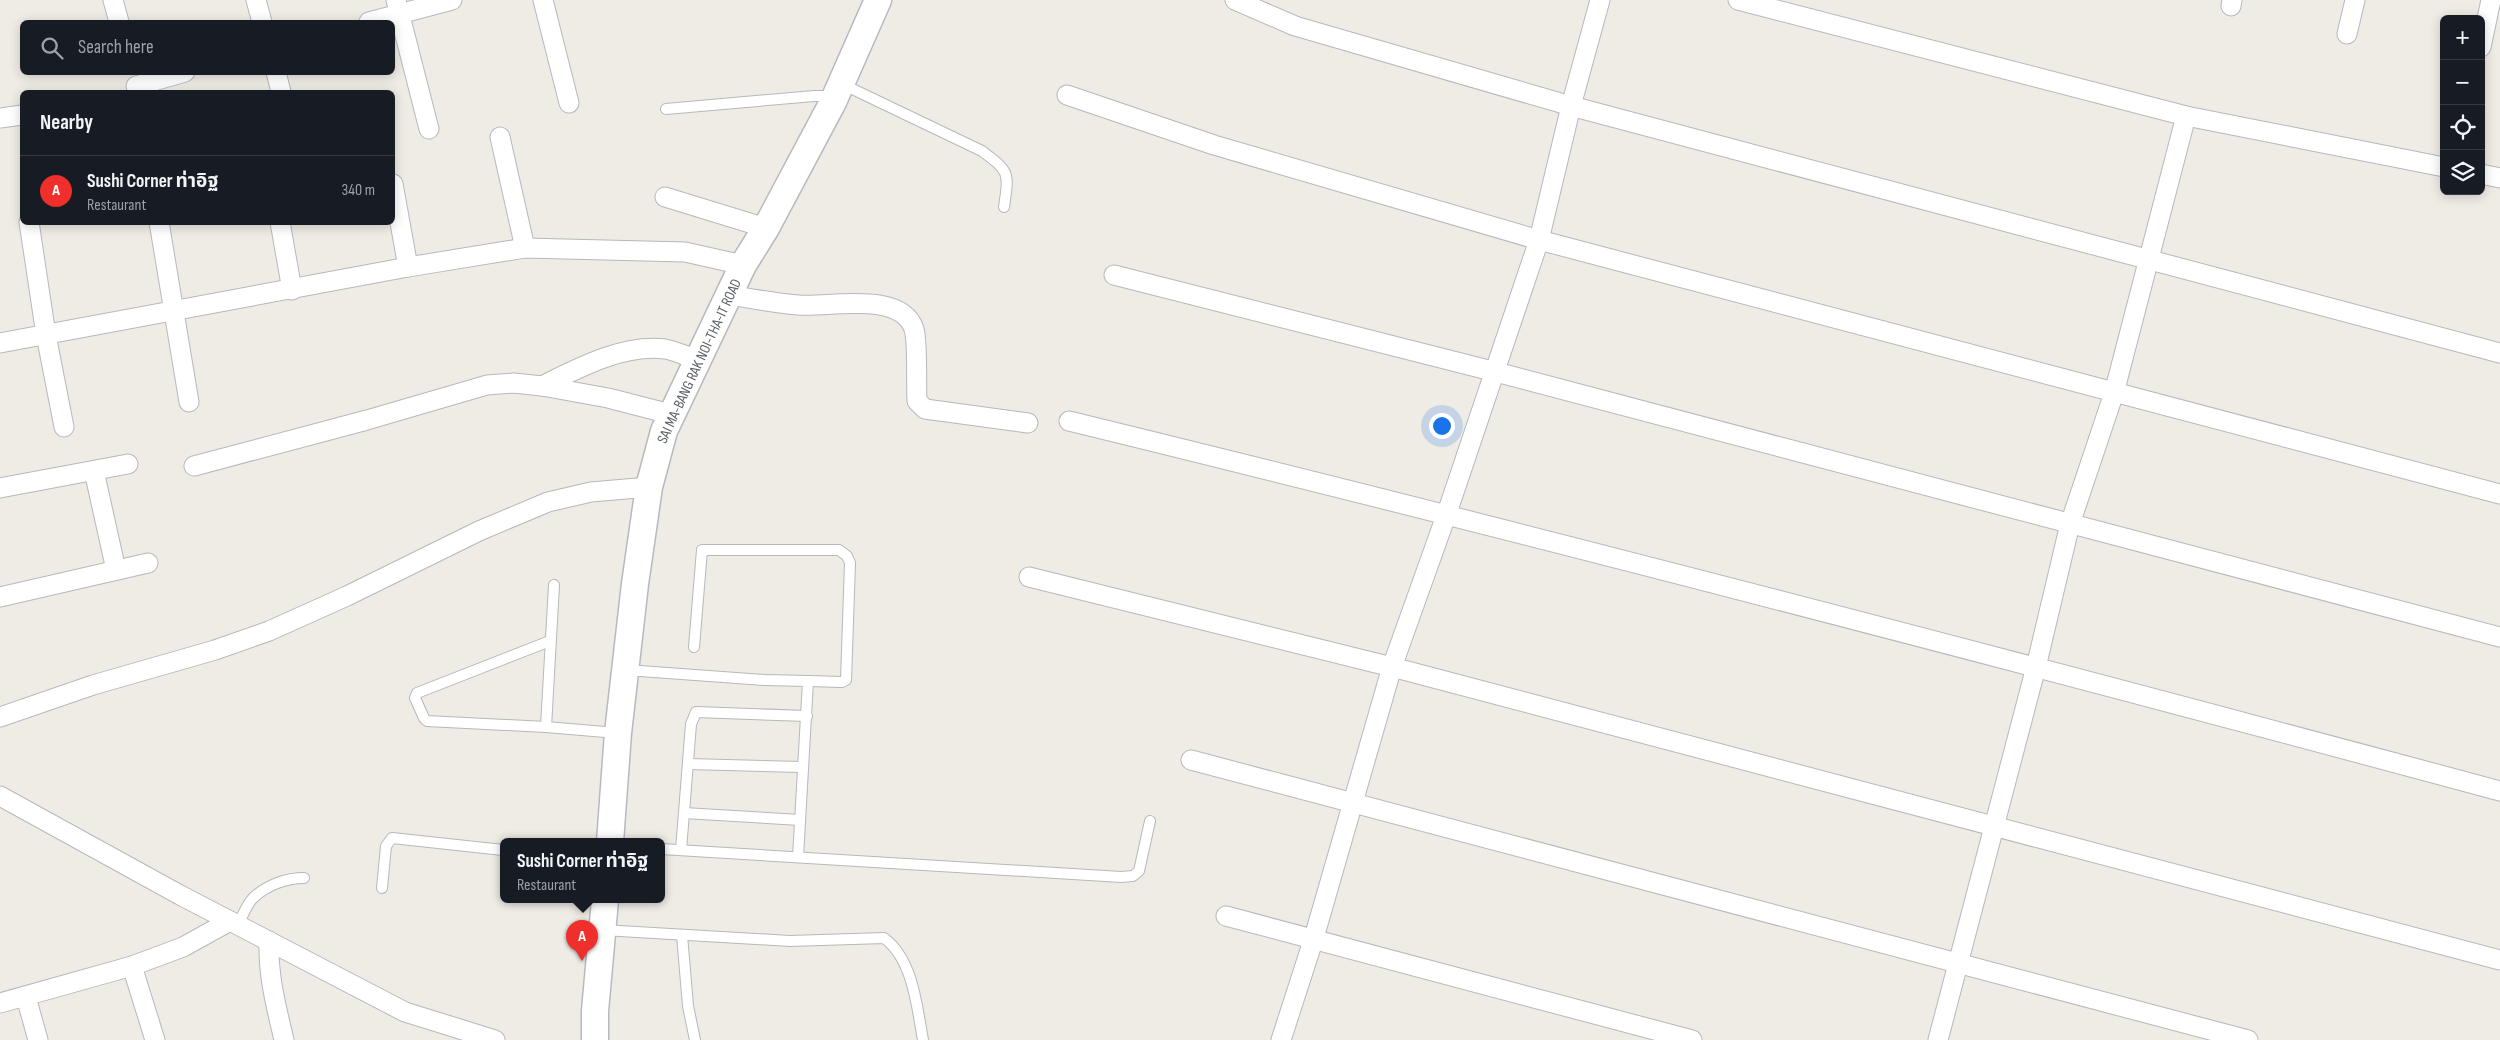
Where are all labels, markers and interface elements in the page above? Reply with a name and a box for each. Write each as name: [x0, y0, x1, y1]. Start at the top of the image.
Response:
map controls: [2440, 15, 2485, 195]
button: +: [2440, 15, 2485, 60]
search box: [20, 20, 395, 75]
icon: search: [38, 34, 66, 62]
text: Search here: [78, 36, 154, 59]
button: −: [2440, 60, 2485, 105]
button: locate: [2440, 105, 2485, 150]
text: Nearby: [40, 110, 93, 135]
button: layers: [2440, 150, 2485, 195]
text: Sushi Corner ท่าอิฐ: [87, 170, 218, 193]
text: A: [52, 181, 60, 200]
text: 340 m: [342, 181, 375, 200]
text: Restaurant: [87, 196, 146, 215]
street label: SAI MA-BANG RAK NOI-THA-IT ROAD: [653, 276, 746, 447]
your location: [1429, 413, 1455, 439]
popup: [500, 838, 665, 903]
text: Sushi Corner ท่าอิฐ: [517, 850, 648, 873]
text: Restaurant: [517, 876, 576, 895]
pin: A: [566, 920, 598, 961]

